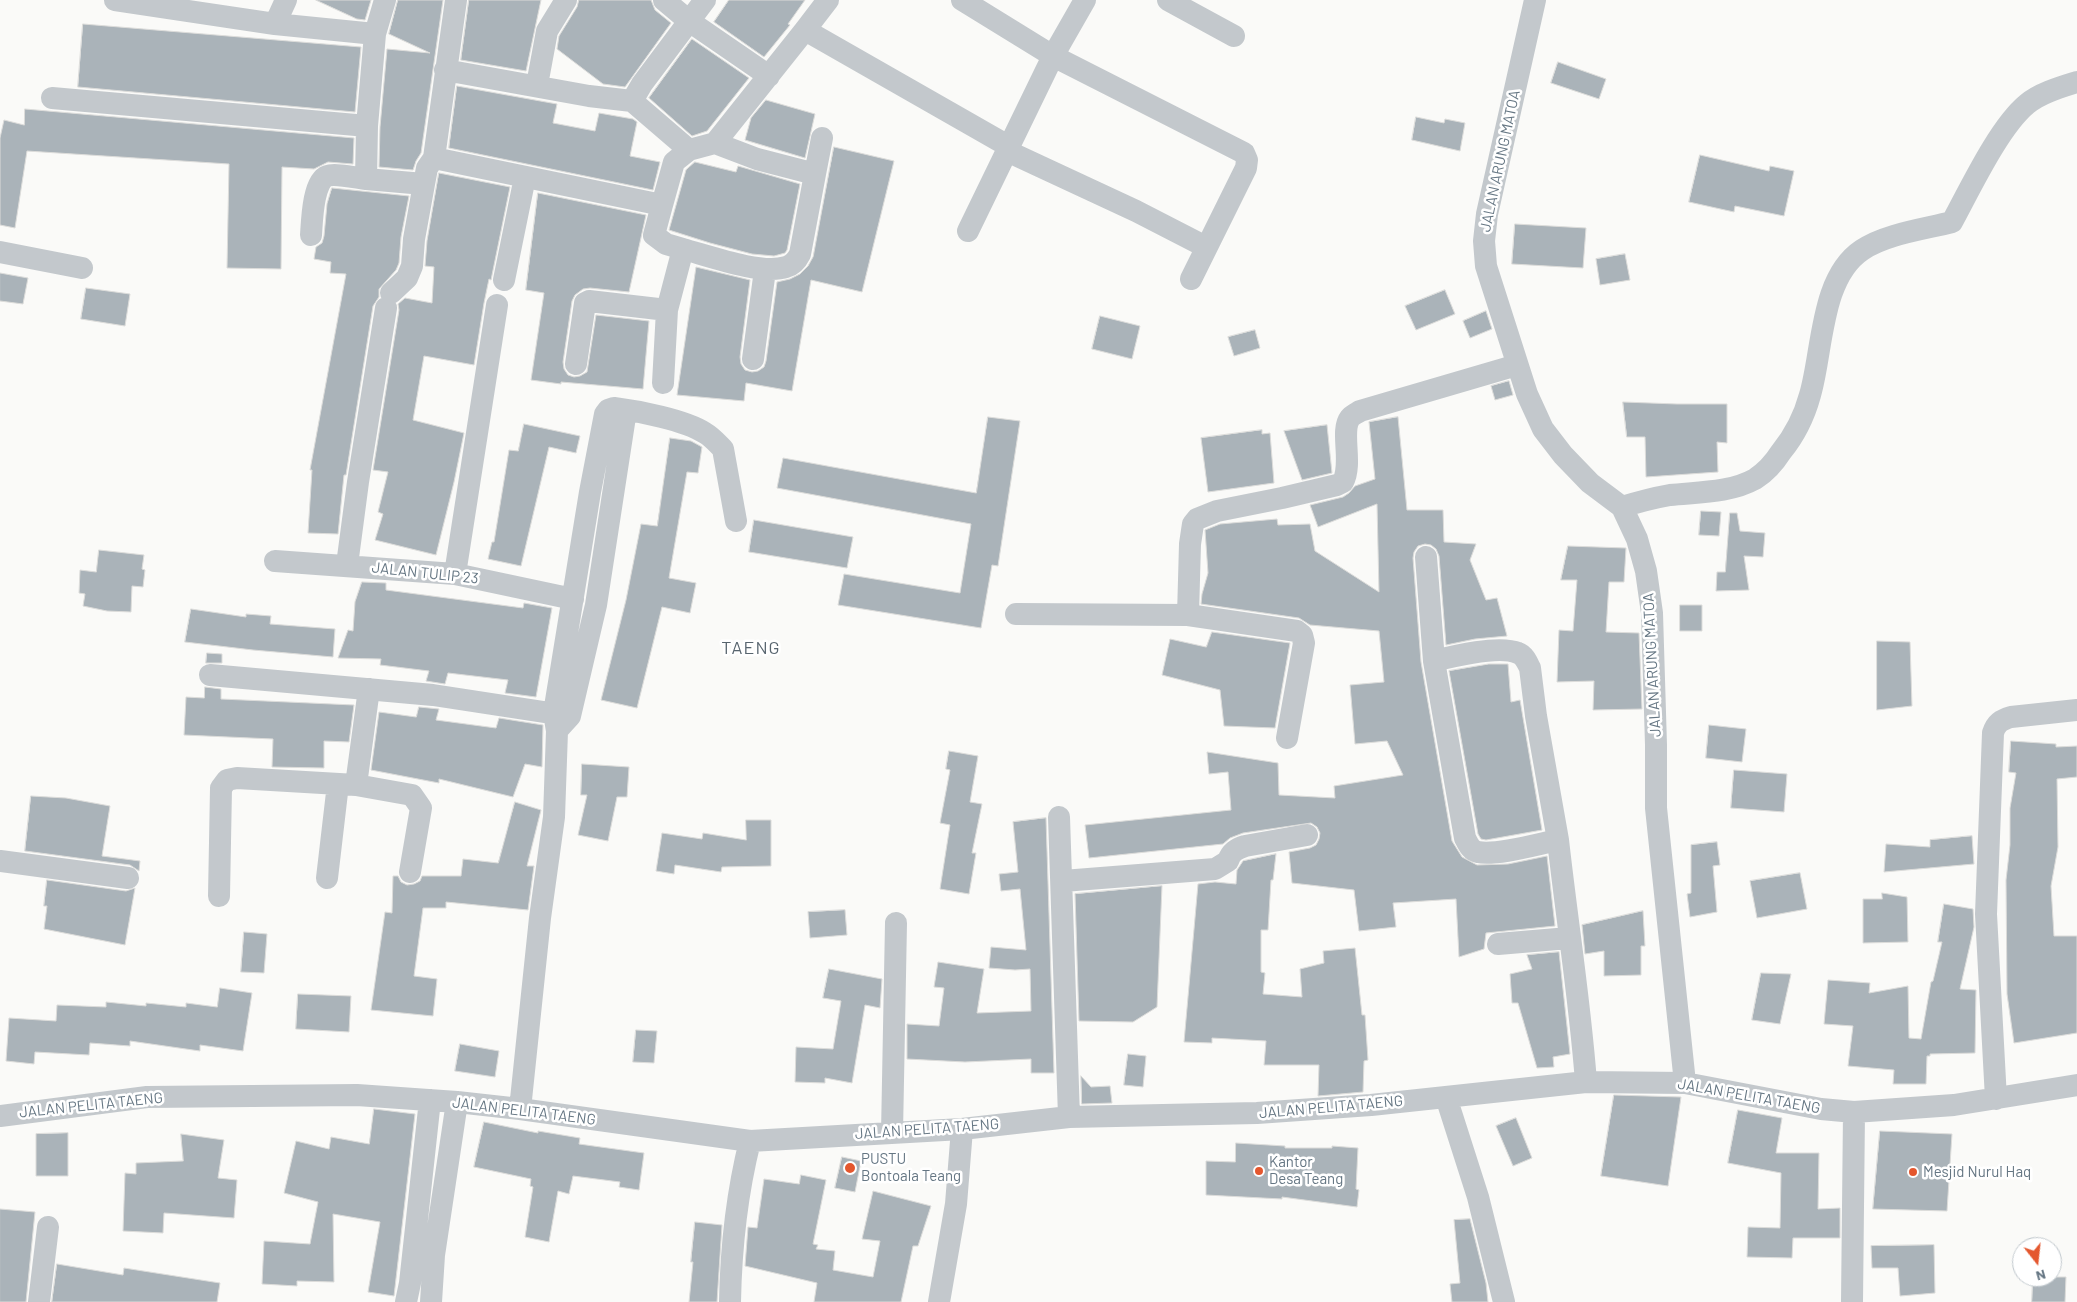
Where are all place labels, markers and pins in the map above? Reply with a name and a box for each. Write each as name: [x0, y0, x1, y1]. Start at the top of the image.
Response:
place label: PUSTU Bontoala Teang: [861, 1150, 961, 1185]
place label: Kantor Desa Teang: [1269, 1153, 1343, 1188]
marker: PUSTU Bontoala Teang: [843, 1161, 857, 1175]
place label: Mesjid Nurul Haq: [1923, 1163, 2031, 1181]
marker: Kantor Desa Teang: [1253, 1165, 1265, 1177]
marker: Mesjid Nurul Haq: [1907, 1166, 1919, 1178]

